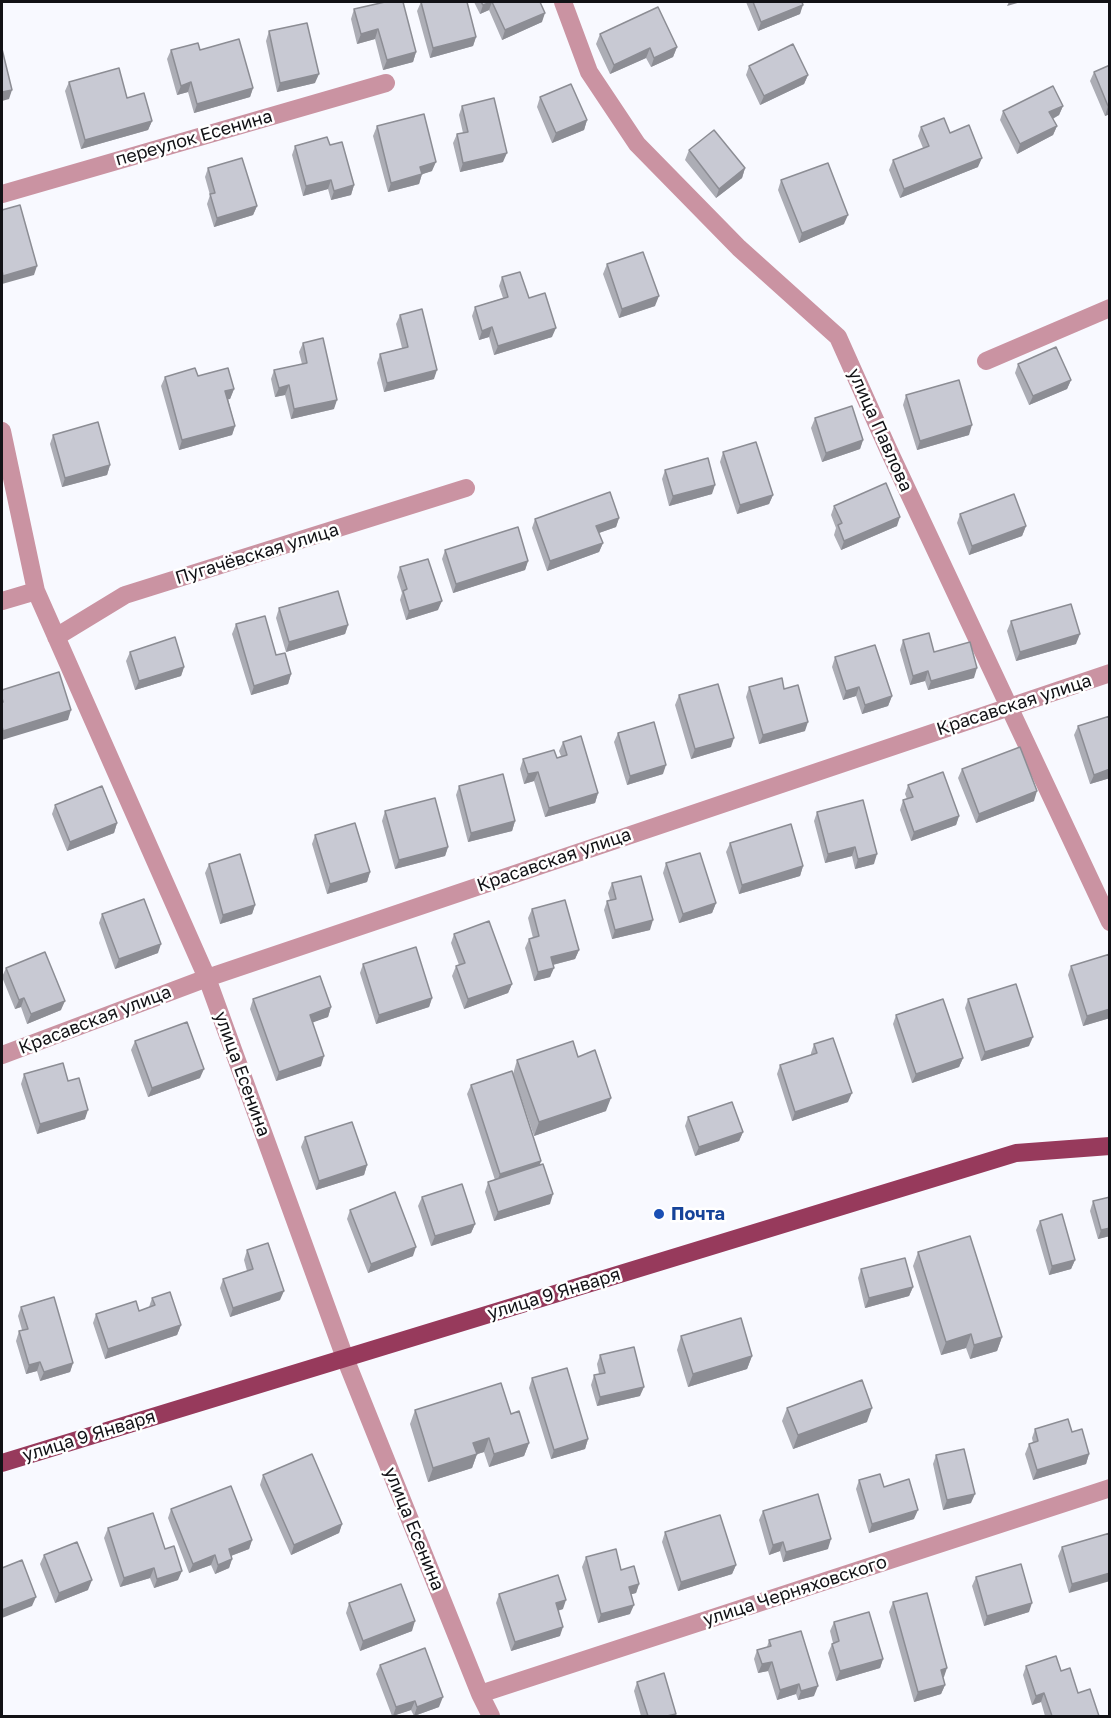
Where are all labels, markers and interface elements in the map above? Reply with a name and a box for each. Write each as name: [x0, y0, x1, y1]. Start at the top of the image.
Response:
street label: переулок Есенина: [113, 105, 275, 171]
street label: улица Павлова: [843, 365, 917, 495]
street label: Пугачёвская улица: [173, 519, 341, 589]
street label: Красавская улица: [934, 670, 1094, 740]
street label: Красавская улица: [474, 823, 634, 897]
street label: Красавская улица: [16, 981, 174, 1059]
street label: улица Есенина: [209, 1009, 275, 1139]
place label: Почта: [671, 1203, 725, 1225]
marker: Почта: [652, 1207, 666, 1221]
street label: улица 9 Января: [485, 1264, 623, 1324]
street label: улица 9 Января: [20, 1406, 158, 1466]
street label: улица Есенина: [379, 1464, 449, 1594]
street label: улица Черняховского: [700, 1551, 890, 1631]

